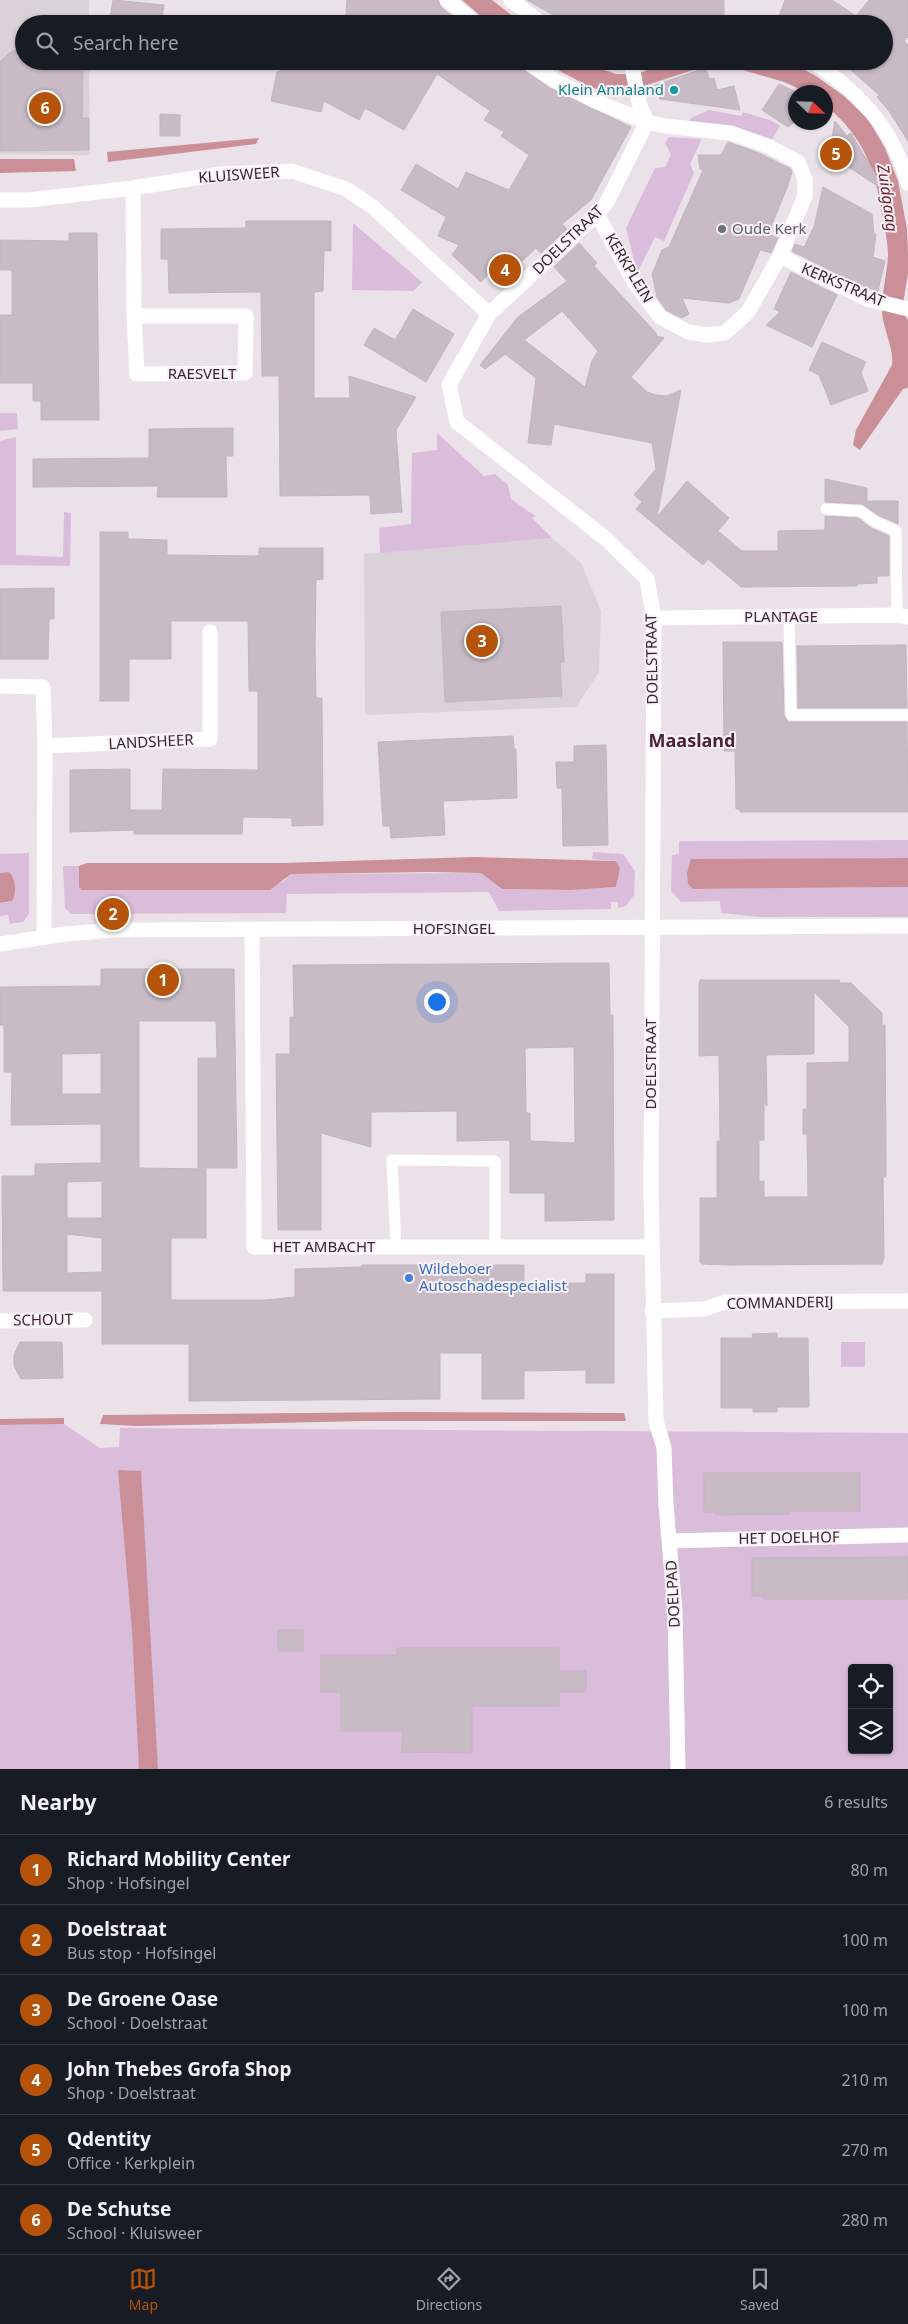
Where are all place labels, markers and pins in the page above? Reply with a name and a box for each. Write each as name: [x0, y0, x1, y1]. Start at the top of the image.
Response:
place label: Klein Annaland: [558, 79, 664, 99]
marker: Klein Annaland: [668, 84, 680, 96]
pin: 6: [29, 89, 61, 127]
pin: 5: [820, 135, 852, 173]
place label: Oude Kerk: [732, 218, 807, 238]
marker: Oude Kerk: [716, 223, 728, 235]
pin: 4: [489, 251, 521, 289]
pin: 3: [466, 622, 498, 660]
pin: 2: [97, 895, 129, 933]
pin: 1: [147, 961, 179, 999]
place label: Wildeboer Autoschadespecialist: [419, 1258, 567, 1295]
marker: Wildeboer Autoschadespecialist: [403, 1272, 415, 1284]

